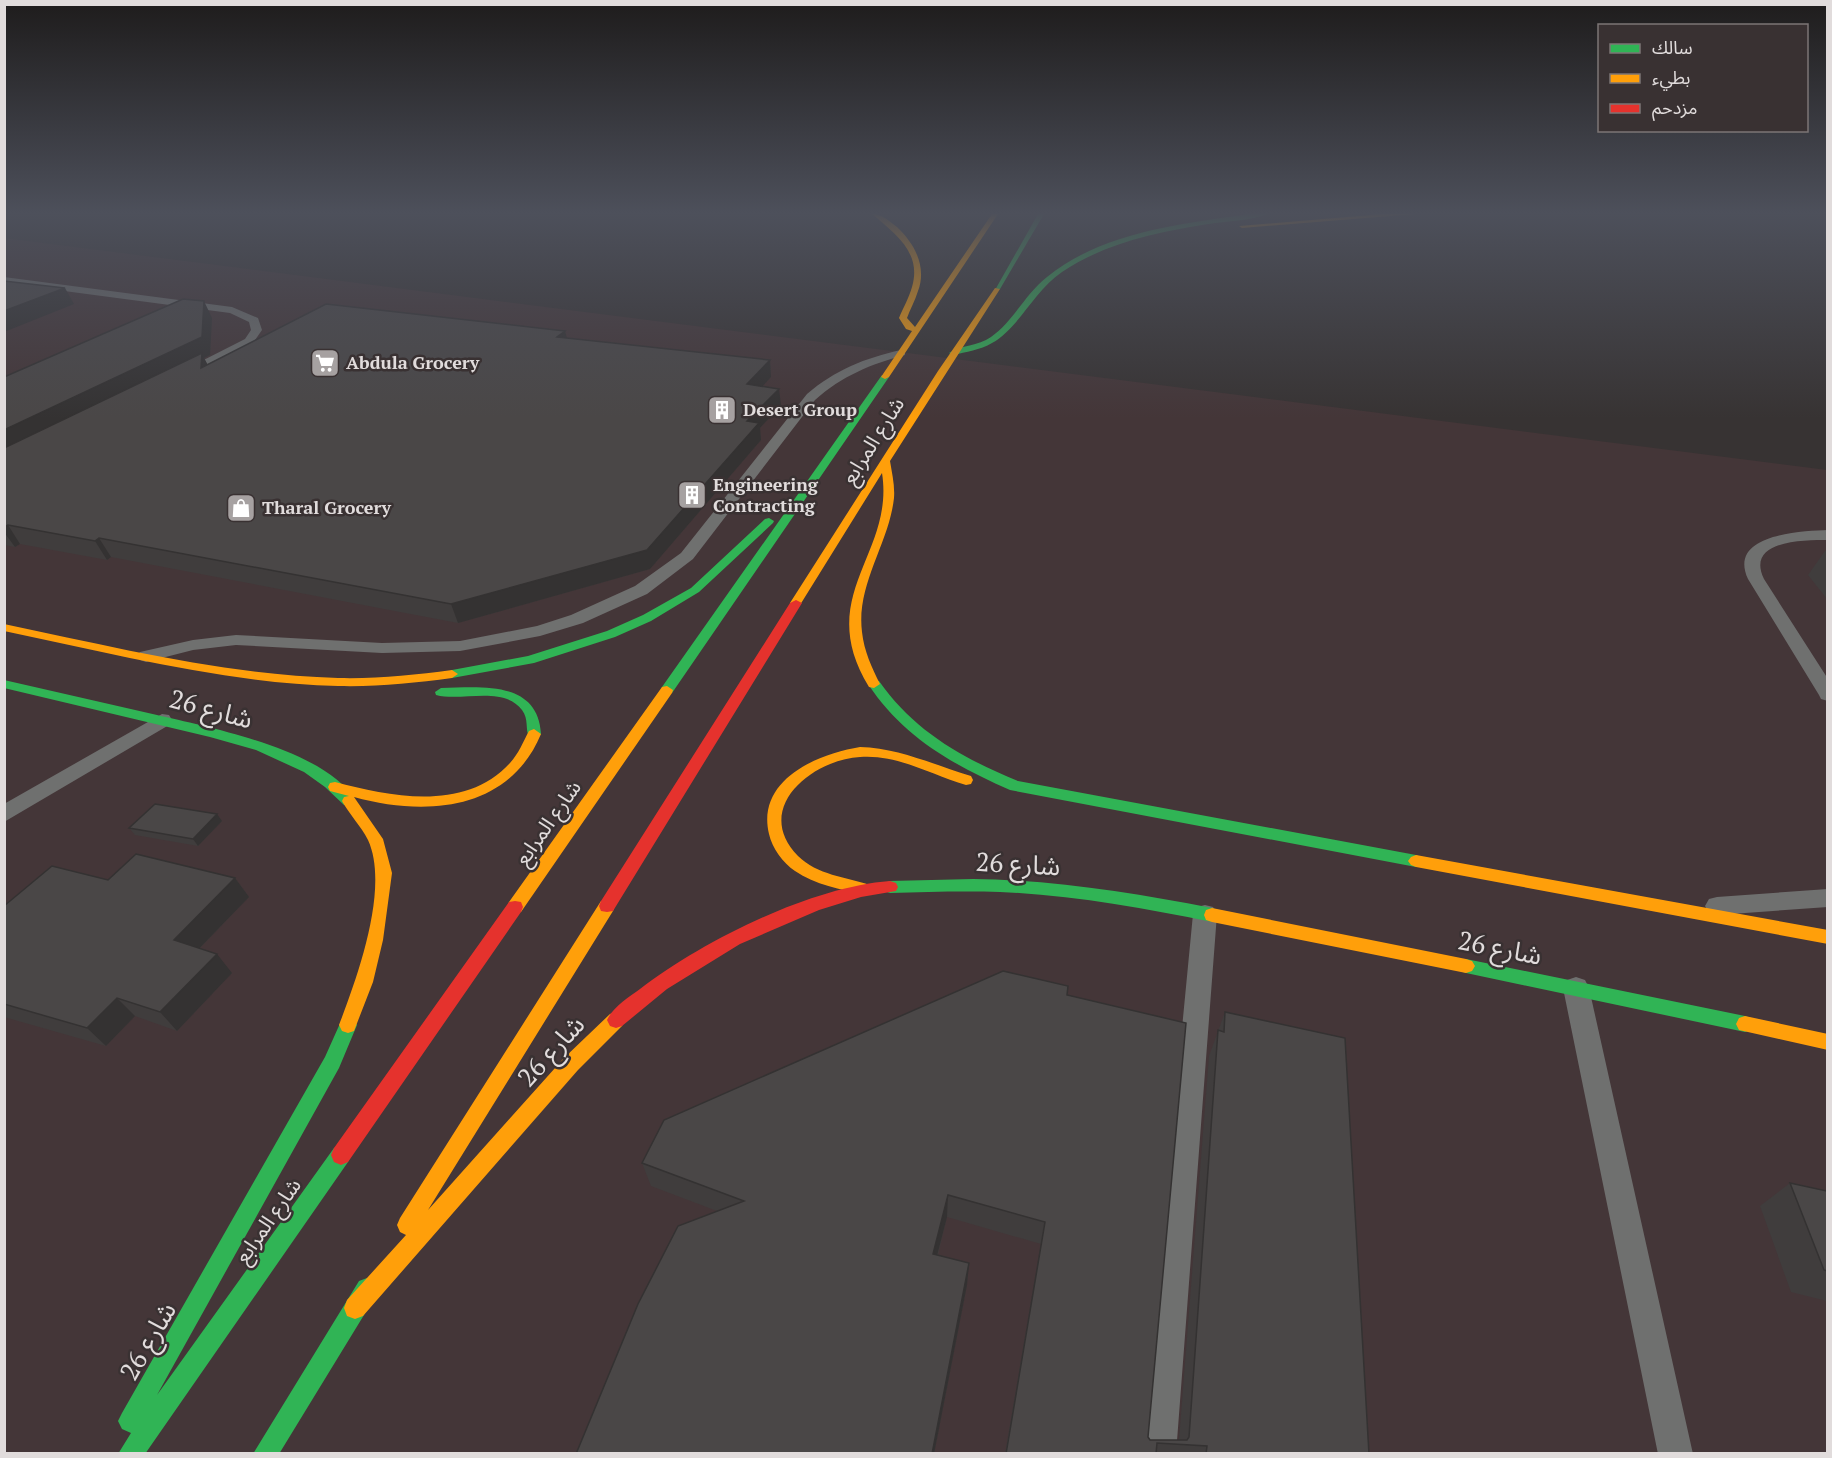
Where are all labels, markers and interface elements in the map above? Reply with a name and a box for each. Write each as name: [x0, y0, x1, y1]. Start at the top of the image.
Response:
legend: [1598, 24, 1808, 132]
text: سالك: [1652, 35, 1693, 59]
text: بطيء: [1652, 65, 1690, 91]
text: مزدحم: [1652, 95, 1697, 121]
supermarket icon: Abdula Grocery: [309, 347, 341, 379]
place label: Abdula Grocery: [346, 350, 480, 374]
street label: شارع المرابع: [834, 391, 912, 491]
building icon: Desert Group: [706, 394, 738, 426]
place label: Desert Group: [743, 397, 857, 421]
place label: Engineering Contracting: [713, 472, 819, 517]
building icon: Engineering Contracting: [676, 479, 708, 511]
shop icon: Tharal Grocery: [225, 492, 257, 524]
place label: Tharal Grocery: [262, 495, 391, 519]
street label: شارع 26: [165, 681, 257, 738]
street label: شارع المرابع: [508, 774, 588, 872]
street label: شارع 26: [975, 844, 1061, 885]
street label: شارع 26: [1455, 922, 1545, 975]
street label: شارع 26: [509, 1007, 593, 1095]
street label: شارع المرابع: [228, 1172, 308, 1270]
street label: شارع 26: [111, 1295, 186, 1387]

